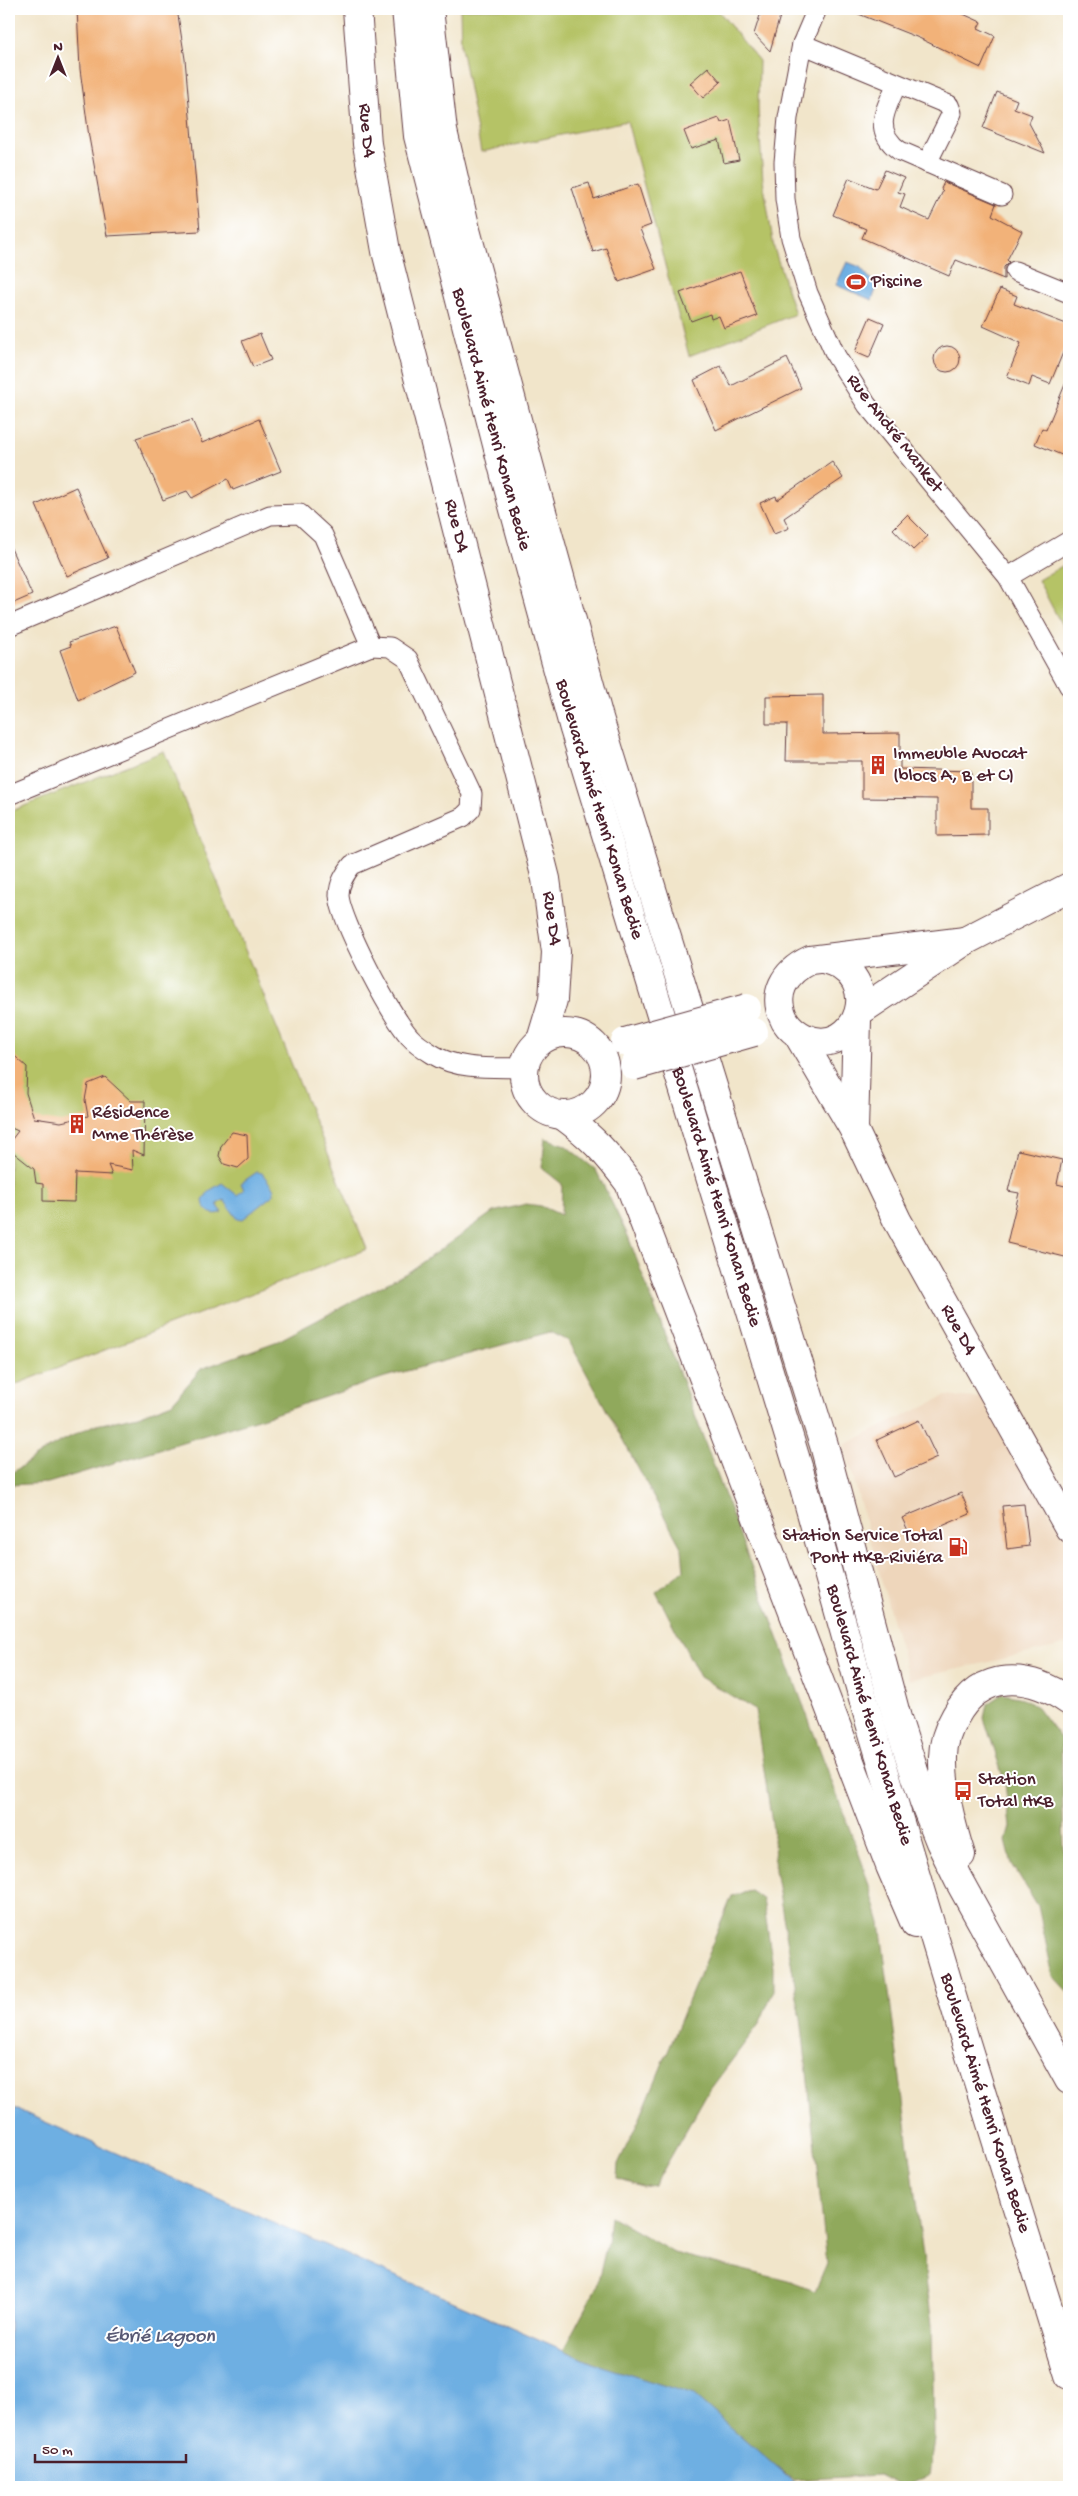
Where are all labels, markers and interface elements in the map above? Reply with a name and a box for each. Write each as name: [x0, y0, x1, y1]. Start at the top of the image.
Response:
north arrow: [32, 32, 82, 82]
text: N: [53, 39, 63, 56]
street label: Rue D4: [353, 103, 381, 160]
sports icon: Piscine: [845, 271, 867, 293]
place label: Piscine: [870, 271, 922, 294]
street label: Boulevard Aimé Henri Konan Bedie: [446, 285, 536, 553]
street label: Rue André Manket: [840, 370, 949, 500]
street label: Rue D4: [438, 497, 474, 555]
street label: Boulevard Aimé Henri Konan Bedie: [549, 676, 649, 942]
place label: Immeuble Avocat (blocs A, B et C): [893, 743, 1028, 788]
building icon: Immeuble Avocat (blocs A, B et C): [867, 754, 889, 776]
street label: Rue D4: [536, 890, 567, 947]
street label: Boulevard Aimé Henri Konan Bedie: [666, 1064, 767, 1330]
place label: Résidence Mme Thérèse: [92, 1102, 194, 1147]
building icon: Résidence Mme Thérèse: [66, 1113, 88, 1135]
street label: Rue D4: [935, 1301, 982, 1359]
place label: Station Service Total Pont HKB-Riviéra: [782, 1525, 944, 1570]
fuel station icon: Station Service Total Pont HKB-Riviéra: [947, 1536, 969, 1558]
street label: Boulevard Aimé Henri Konan Bedie: [820, 1581, 918, 1848]
place label: Station Total HKB: [977, 1769, 1054, 1814]
bus stop icon: Station Total HKB: [952, 1780, 974, 1802]
street label: Boulevard Aimé Henri Konan Bedie: [934, 1970, 1036, 2236]
water label: Ébrié Lagoon: [105, 2326, 215, 2349]
scale bar: [35, 2431, 186, 2463]
text: 50 m: [42, 2442, 73, 2460]

